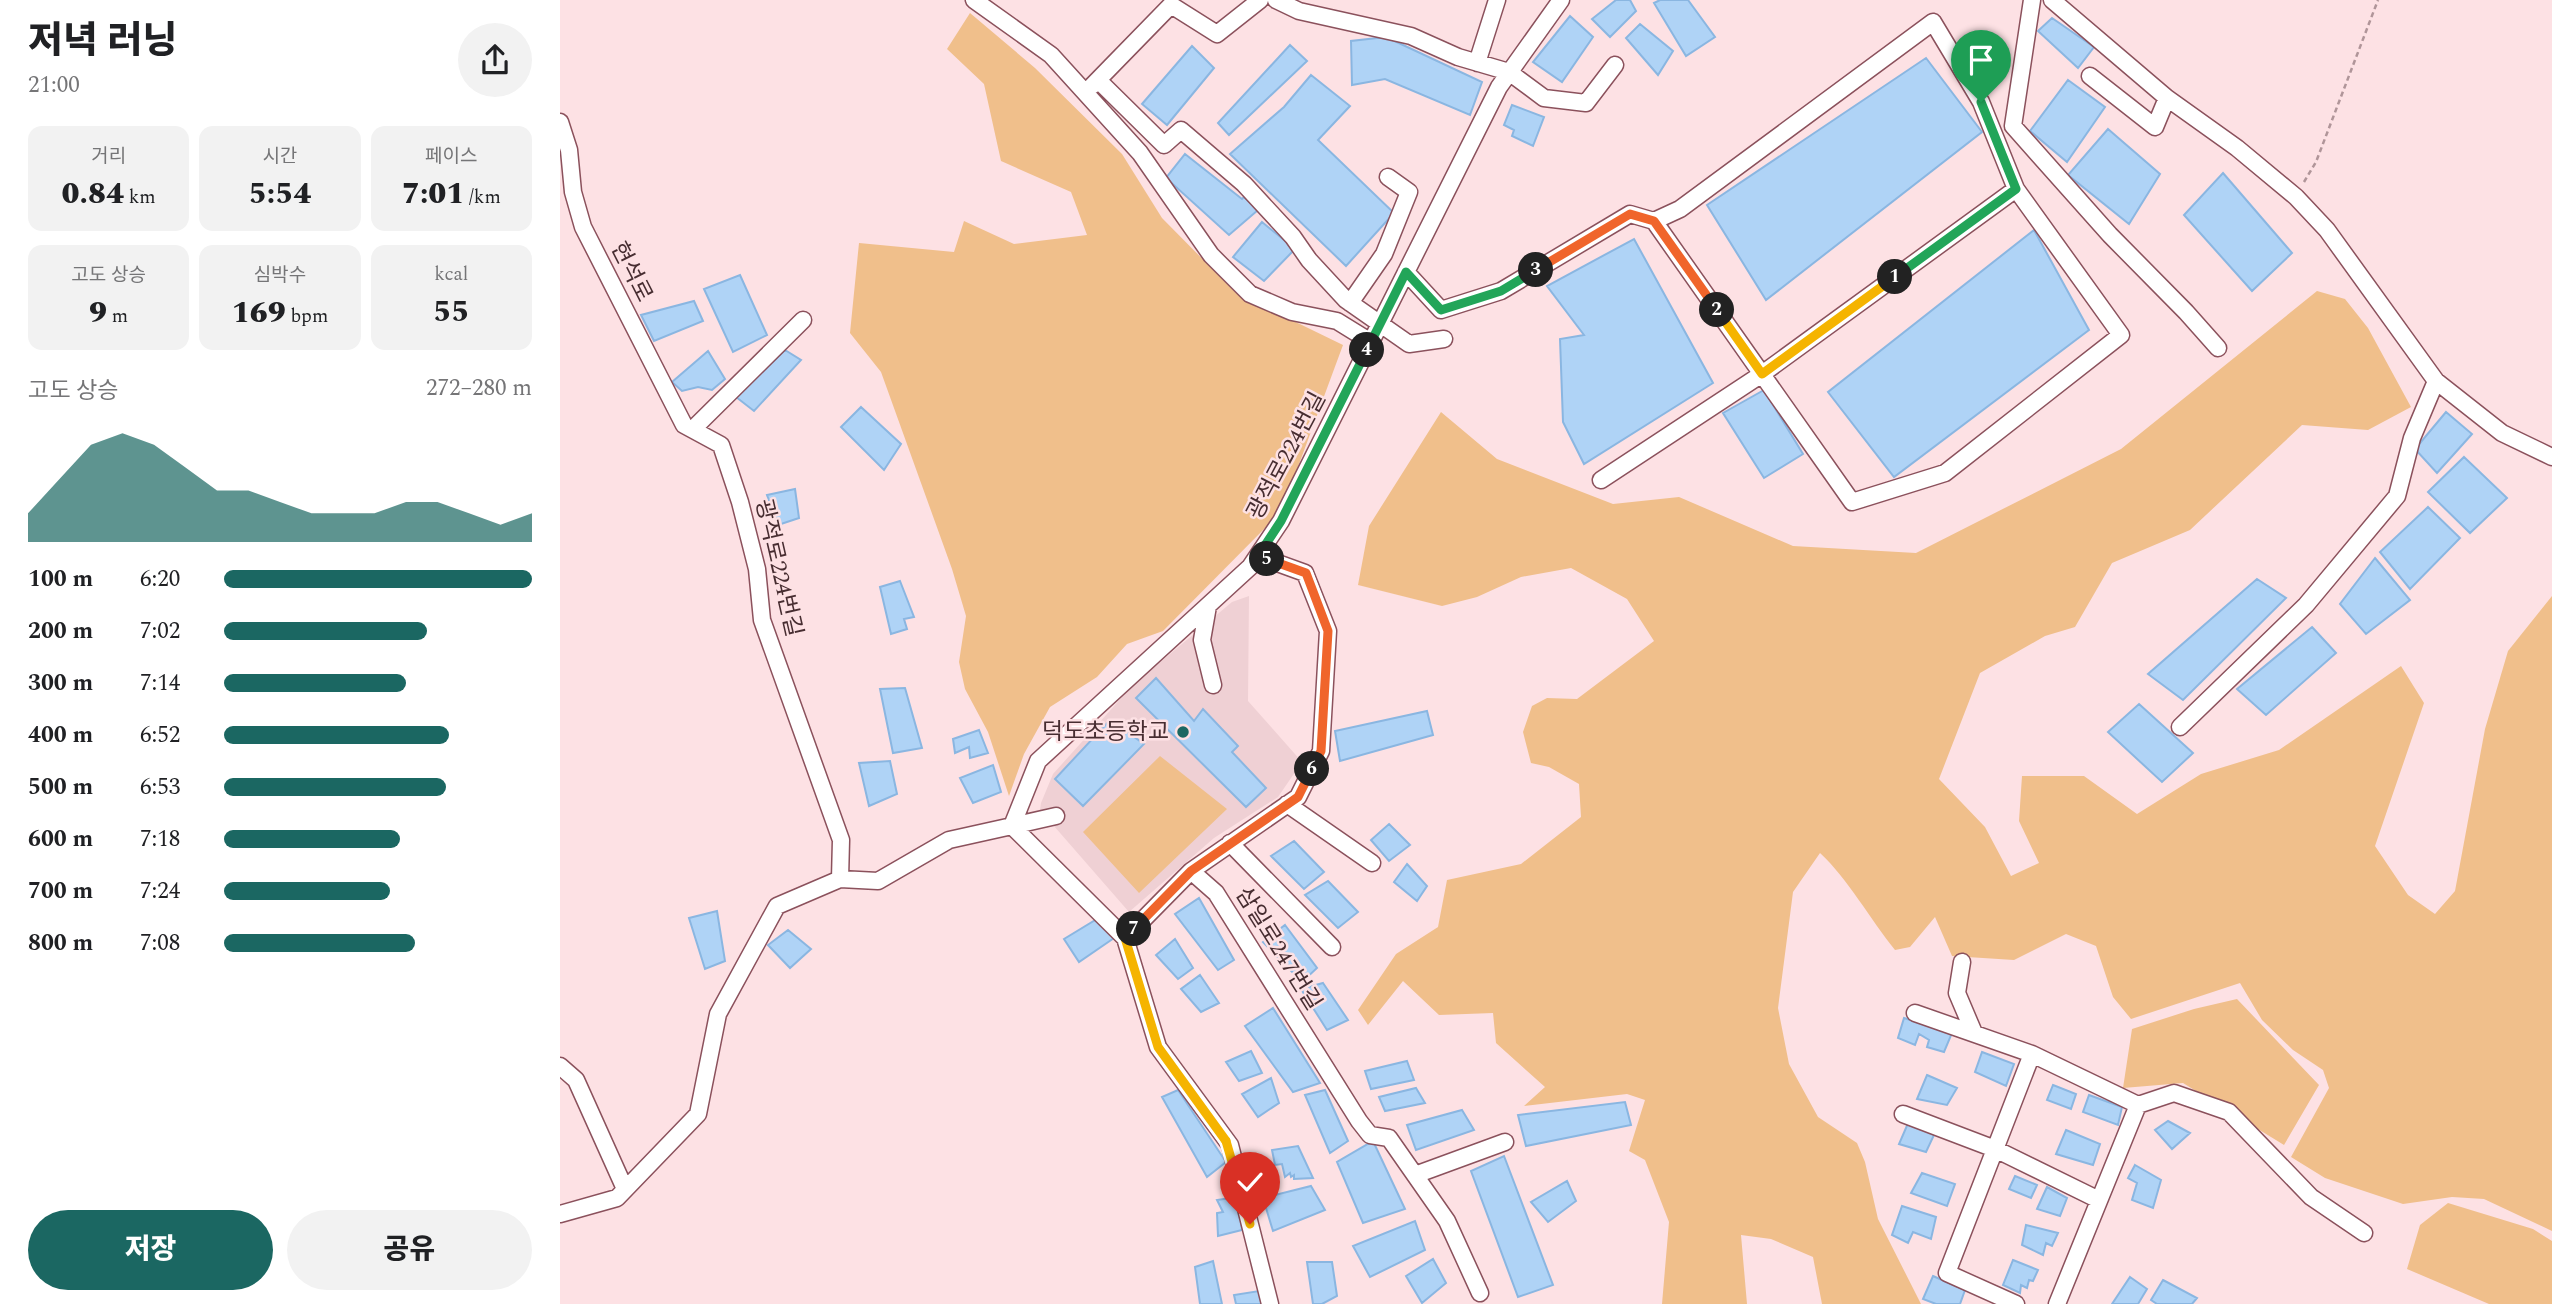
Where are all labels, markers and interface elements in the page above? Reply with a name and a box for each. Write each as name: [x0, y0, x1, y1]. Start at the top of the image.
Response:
text: 저녁 러닝: [28, 13, 177, 71]
button: share: [458, 23, 532, 97]
pin: [1951, 30, 2011, 102]
icon: arrive: [1962, 41, 2000, 79]
text: 21:00: [28, 68, 80, 103]
text: 거리: [91, 142, 126, 171]
text: 시간: [263, 142, 297, 171]
text: 페이스: [425, 142, 478, 171]
text: 0.84: [62, 171, 124, 217]
text: 5:54: [249, 171, 311, 217]
text: 7:01: [402, 171, 464, 217]
text: km: [124, 183, 156, 212]
text: /km: [464, 183, 501, 212]
street label: 현석로: [601, 236, 661, 308]
pin: 3: [1518, 252, 1553, 288]
text: 3: [1530, 255, 1541, 284]
text: kcal: [434, 260, 468, 289]
pin: 1: [1878, 260, 1912, 294]
text: 고도 상승: [71, 261, 146, 290]
text: 심박수: [254, 261, 306, 290]
text: 1: [1889, 262, 1900, 291]
text: 55: [433, 289, 469, 335]
text: 9: [89, 290, 107, 336]
text: 169: [232, 290, 286, 336]
pin: 2: [1700, 292, 1734, 328]
text: 2: [1711, 295, 1722, 324]
text: m: [107, 302, 128, 331]
text: bpm: [286, 302, 328, 331]
pin: 4: [1350, 332, 1384, 368]
text: 4: [1361, 335, 1372, 364]
text: 272–280 m: [426, 371, 532, 406]
text: 고도 상승: [28, 374, 118, 409]
street label: 광적로224번길: [1239, 386, 1335, 526]
street label: 광적로224번길: [745, 496, 811, 640]
pin: 5: [1250, 542, 1284, 576]
text: 5: [1261, 544, 1272, 573]
text: 100 m: [28, 562, 93, 597]
text: 6:20: [140, 562, 180, 597]
text: 200 m: [28, 614, 93, 649]
text: 7:02: [140, 614, 180, 649]
text: 300 m: [28, 666, 93, 701]
text: 7:14: [140, 666, 180, 701]
place label: 덕도초등학교: [1042, 715, 1169, 750]
text: 400 m: [28, 718, 93, 753]
text: 6:52: [140, 718, 180, 753]
marker: 덕도초등학교: [1175, 724, 1191, 740]
pin: 6: [1294, 752, 1330, 786]
text: 6: [1306, 754, 1317, 783]
text: 500 m: [28, 770, 93, 805]
text: 6:53: [140, 770, 180, 805]
text: 600 m: [28, 822, 93, 857]
text: 7:18: [140, 822, 180, 857]
text: 700 m: [28, 874, 93, 909]
text: 7:24: [140, 874, 180, 909]
street label: 삼일로247번길: [1226, 880, 1330, 1018]
pin: 7: [1116, 912, 1152, 946]
text: 7: [1128, 914, 1139, 943]
text: 800 m: [28, 926, 93, 961]
text: 7:08: [140, 926, 180, 961]
pin: [1220, 1152, 1280, 1224]
icon: check: [1231, 1163, 1269, 1201]
button: 저장: [28, 1210, 273, 1290]
button: 공유: [287, 1210, 532, 1290]

